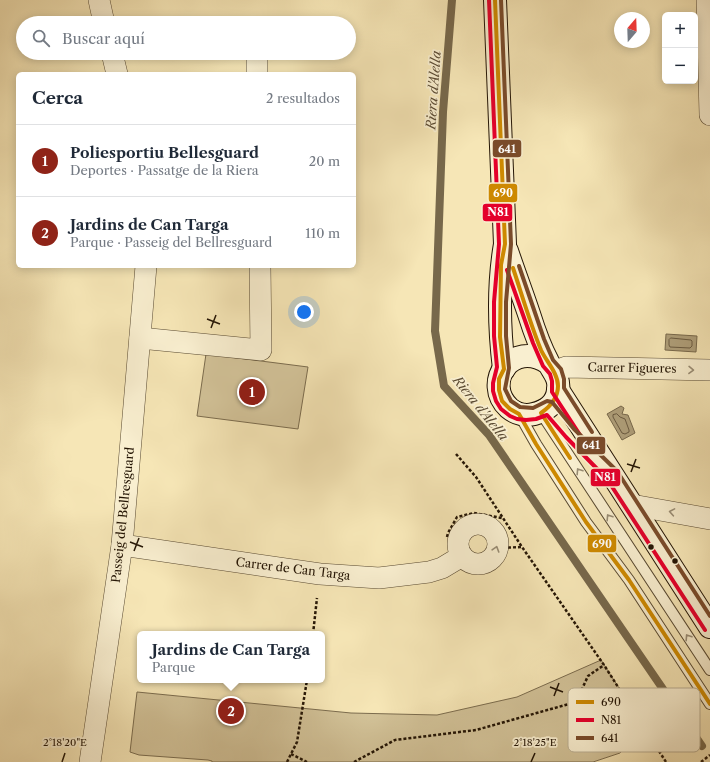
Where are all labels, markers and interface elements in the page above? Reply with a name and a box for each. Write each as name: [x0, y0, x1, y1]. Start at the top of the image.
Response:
north arrow: [614, 12, 650, 48]
map controls: [662, 12, 698, 84]
button: +: [662, 12, 698, 48]
search box: [16, 16, 356, 60]
icon: search: [30, 27, 52, 49]
text: Buscar aquí: [62, 29, 145, 48]
button: −: [662, 48, 698, 84]
water label: Riera d'Alella: [422, 50, 444, 131]
text: Cerca: [32, 88, 83, 108]
text: 2 resultados: [266, 90, 340, 106]
line badge: 641: [492, 139, 522, 158]
text: 641: [498, 142, 516, 156]
text: Poliesportiu Bellesguard: [70, 143, 259, 162]
text: 1: [42, 153, 48, 169]
text: 20 m: [309, 153, 340, 169]
text: Deportes · Passatge de la Riera: [70, 162, 259, 178]
line badge: 690: [488, 183, 518, 203]
text: 690: [493, 186, 513, 200]
line badge: N81: [482, 203, 513, 222]
text: N81: [487, 205, 509, 219]
text: Jardins de Can Targa: [70, 215, 229, 234]
text: 2: [41, 225, 49, 241]
text: 110 m: [305, 225, 340, 241]
text: Parque · Passeig del Bellresguard: [70, 234, 272, 250]
your location: [294, 302, 314, 322]
street label: Carrer Figueres: [587, 359, 677, 376]
one-way arrow: [688, 365, 694, 374]
water label: Riera d'Alella: [449, 372, 512, 444]
pin: 1: [239, 377, 265, 407]
line badge: 641: [576, 436, 606, 455]
text: 641: [582, 438, 600, 452]
street label: Passeig del Bellresguard: [108, 446, 137, 584]
one-way arrow: [576, 468, 584, 475]
line badge: N81: [590, 468, 621, 487]
text: N81: [594, 470, 616, 484]
one-way arrow: [668, 508, 675, 517]
one-way arrow: [606, 514, 614, 521]
line badge: 690: [587, 534, 617, 553]
text: 690: [592, 537, 612, 551]
unlabelled marker: [646, 542, 656, 552]
one-way arrow: [491, 545, 500, 552]
street label: Carrer de Can Targa: [235, 554, 352, 583]
unlabelled marker: [670, 556, 680, 566]
popup: [137, 631, 325, 683]
one-way arrow: [686, 634, 693, 641]
text: Jardins de Can Targa: [152, 640, 310, 659]
text: Parque: [152, 659, 195, 675]
legend: [568, 688, 700, 752]
text: 690: [601, 695, 621, 709]
pin: 2: [218, 696, 244, 726]
text: N81: [601, 713, 622, 727]
text: 641: [601, 731, 619, 745]
text: 2°18'20"E: [43, 736, 87, 749]
text: 2°18'25"E: [513, 736, 557, 749]

